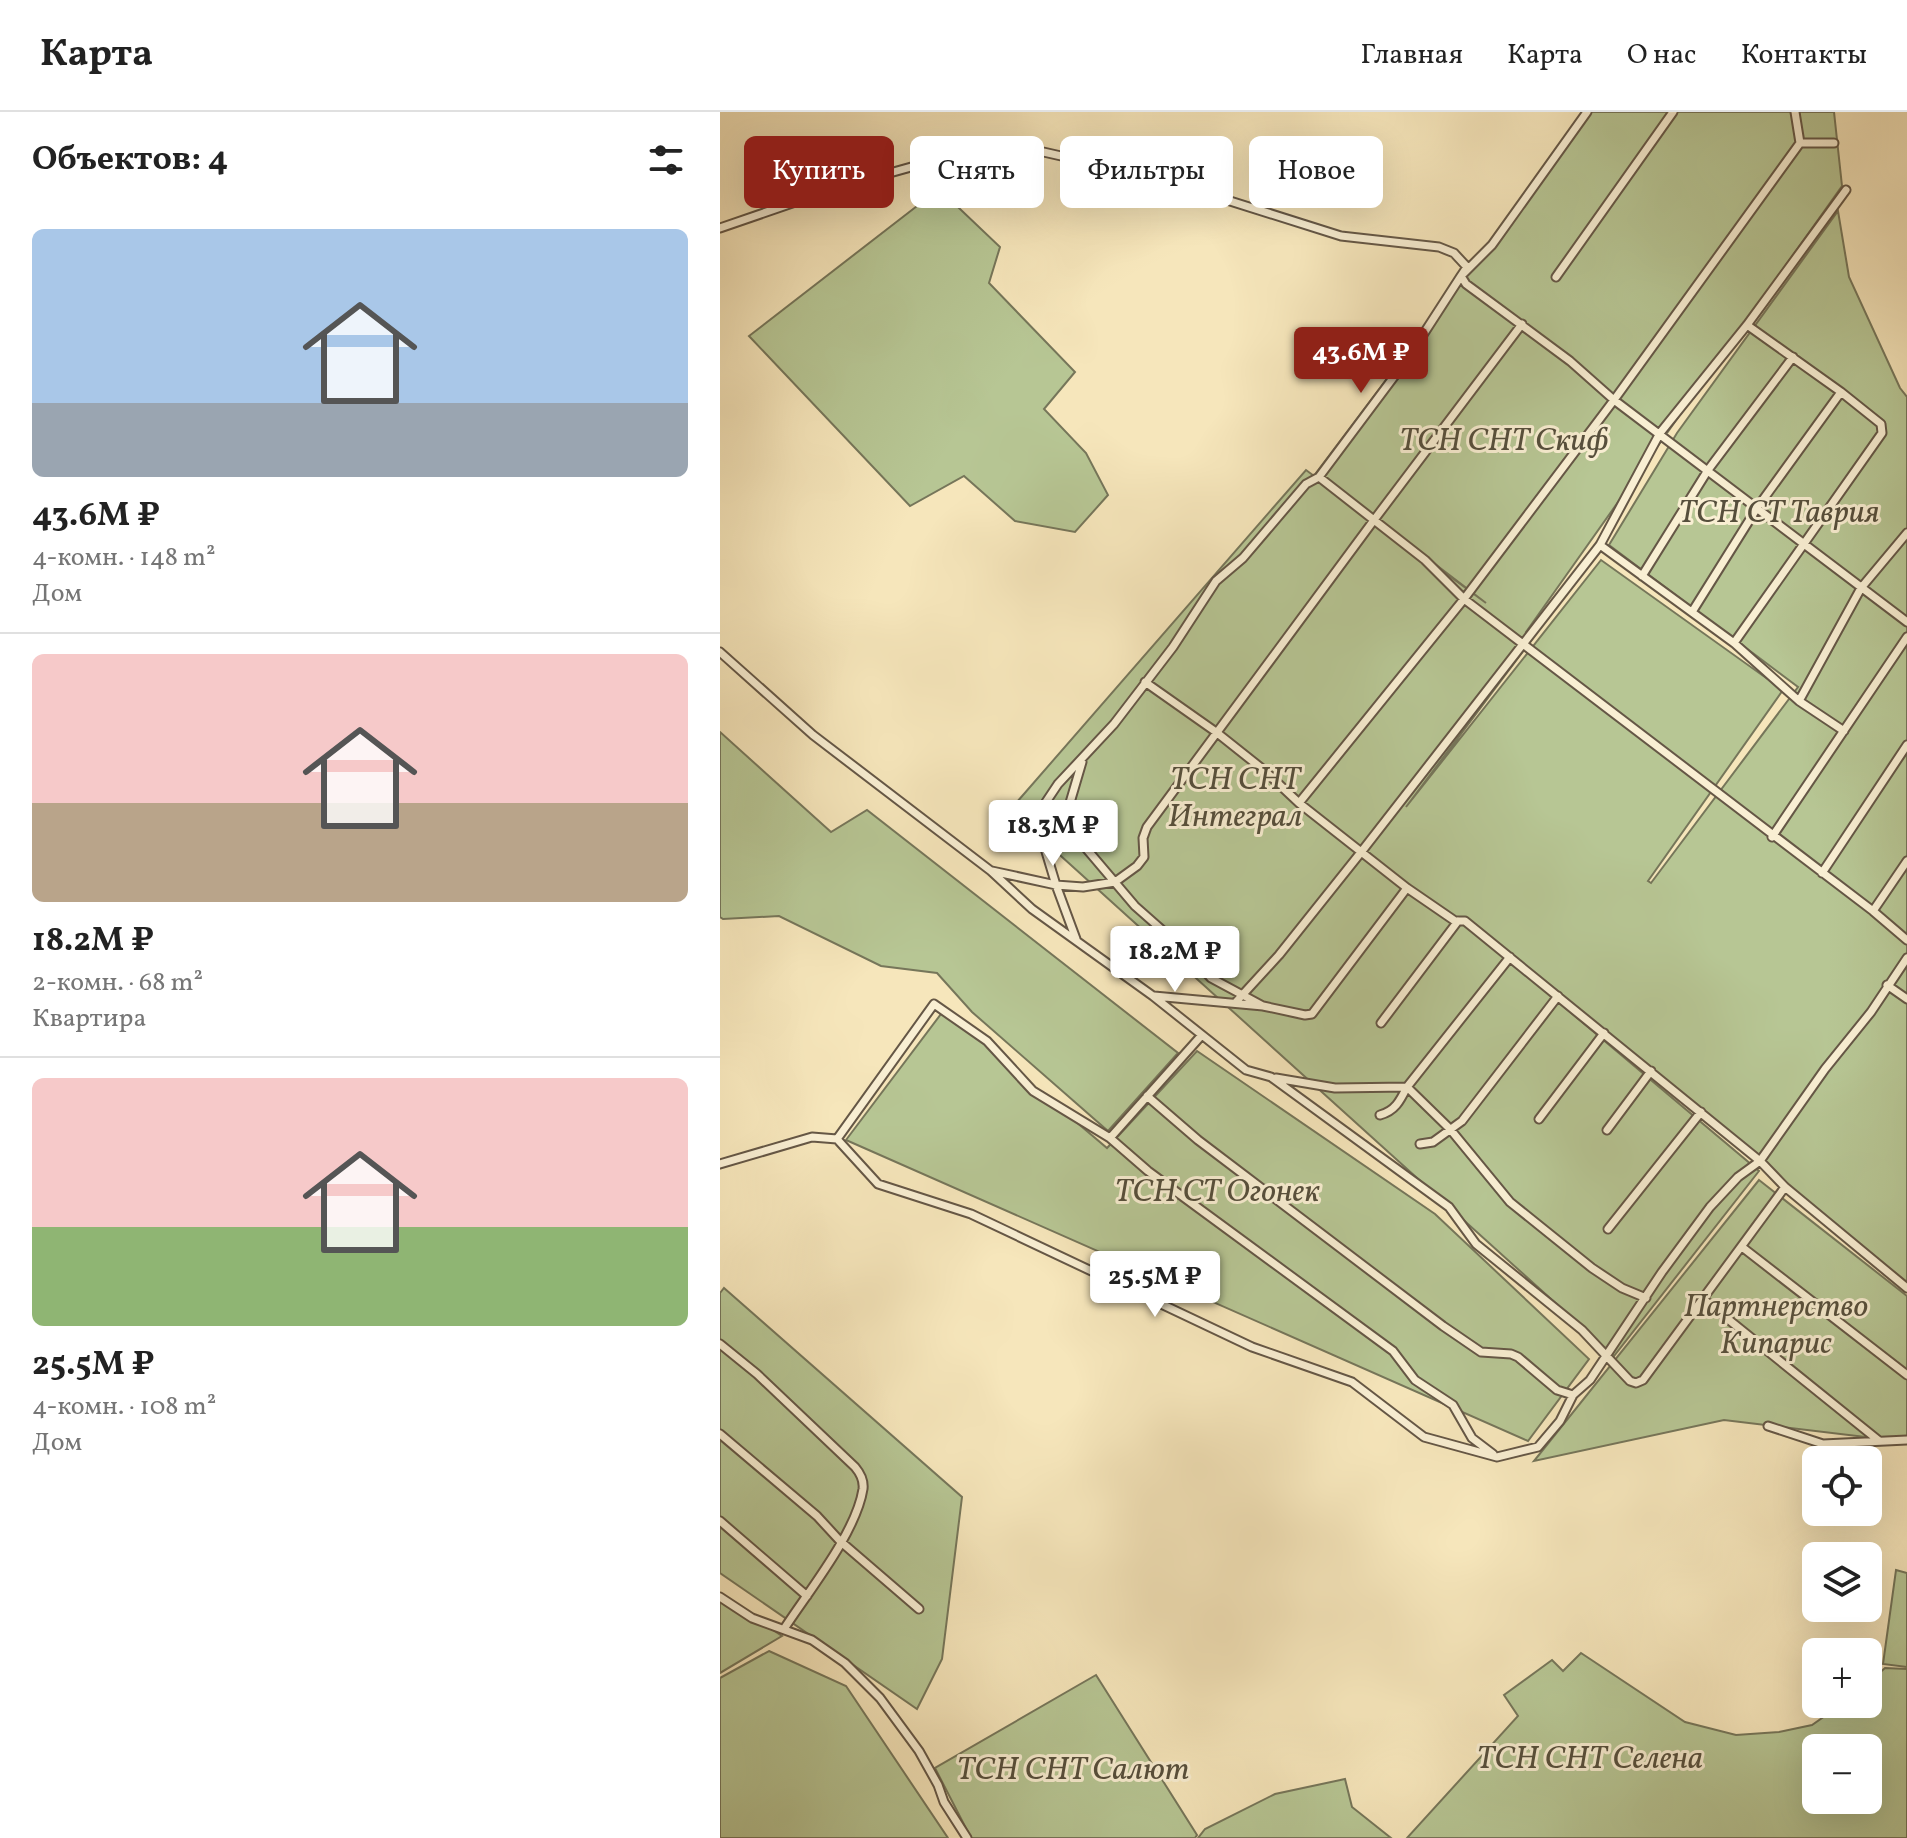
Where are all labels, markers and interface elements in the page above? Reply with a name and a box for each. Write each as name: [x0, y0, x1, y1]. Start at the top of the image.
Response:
text: Карта: [40, 29, 153, 82]
text: Главная: [1361, 36, 1463, 75]
text: Карта: [1507, 36, 1583, 75]
text: О нас: [1627, 36, 1697, 75]
text: Контакты: [1741, 36, 1867, 75]
chip: Купить: [744, 136, 894, 208]
chip: Снять: [910, 136, 1044, 208]
chip: Фильтры: [1060, 136, 1233, 208]
chip: Новое: [1249, 136, 1383, 208]
text: Объектов: 4: [32, 137, 228, 184]
icon: filters: [644, 138, 688, 182]
icon: home: [288, 281, 432, 425]
pin: 43.6M ₽: [1287, 327, 1435, 395]
text: 43.6M ₽: [1312, 335, 1410, 371]
park label: ТСН СНТ Скиф: [1400, 420, 1609, 464]
park label: ТСН СТ Таврия: [1679, 492, 1879, 536]
text: 43.6M ₽: [32, 493, 160, 540]
text: 4-комн. · 148 m²: [32, 540, 216, 576]
text: Дом: [32, 576, 82, 612]
icon: home: [288, 706, 432, 850]
park label: ТСН СНТ Интеграл: [1168, 759, 1302, 840]
pin: 18.3M ₽: [979, 800, 1127, 868]
text: 18.3M ₽: [1007, 808, 1099, 844]
text: 18.2M ₽: [32, 918, 154, 965]
pin: 18.2M ₽: [1101, 926, 1249, 994]
text: 18.2M ₽: [1128, 934, 1222, 970]
text: 2-комн. · 68 m²: [32, 965, 203, 1001]
text: Квартира: [32, 1001, 146, 1037]
icon: home: [288, 1130, 432, 1274]
park label: ТСН СТ Огонек: [1115, 1171, 1320, 1215]
pin: 25.5M ₽: [1081, 1251, 1229, 1319]
text: 25.5M ₽: [1108, 1259, 1202, 1295]
park label: Партнерство Кипарис: [1684, 1286, 1869, 1367]
text: 25.5M ₽: [32, 1342, 155, 1389]
text: 4-комн. · 108 m²: [32, 1389, 216, 1425]
text: Дом: [32, 1425, 82, 1461]
map controls: [1802, 1446, 1882, 1814]
button: locate: [1802, 1446, 1882, 1526]
button: layers: [1802, 1542, 1882, 1622]
button: +: [1802, 1638, 1882, 1718]
button: −: [1802, 1734, 1882, 1814]
park label: ТСН СНТ Селена: [1477, 1738, 1703, 1782]
park label: ТСН СНТ Салют: [957, 1749, 1189, 1793]

